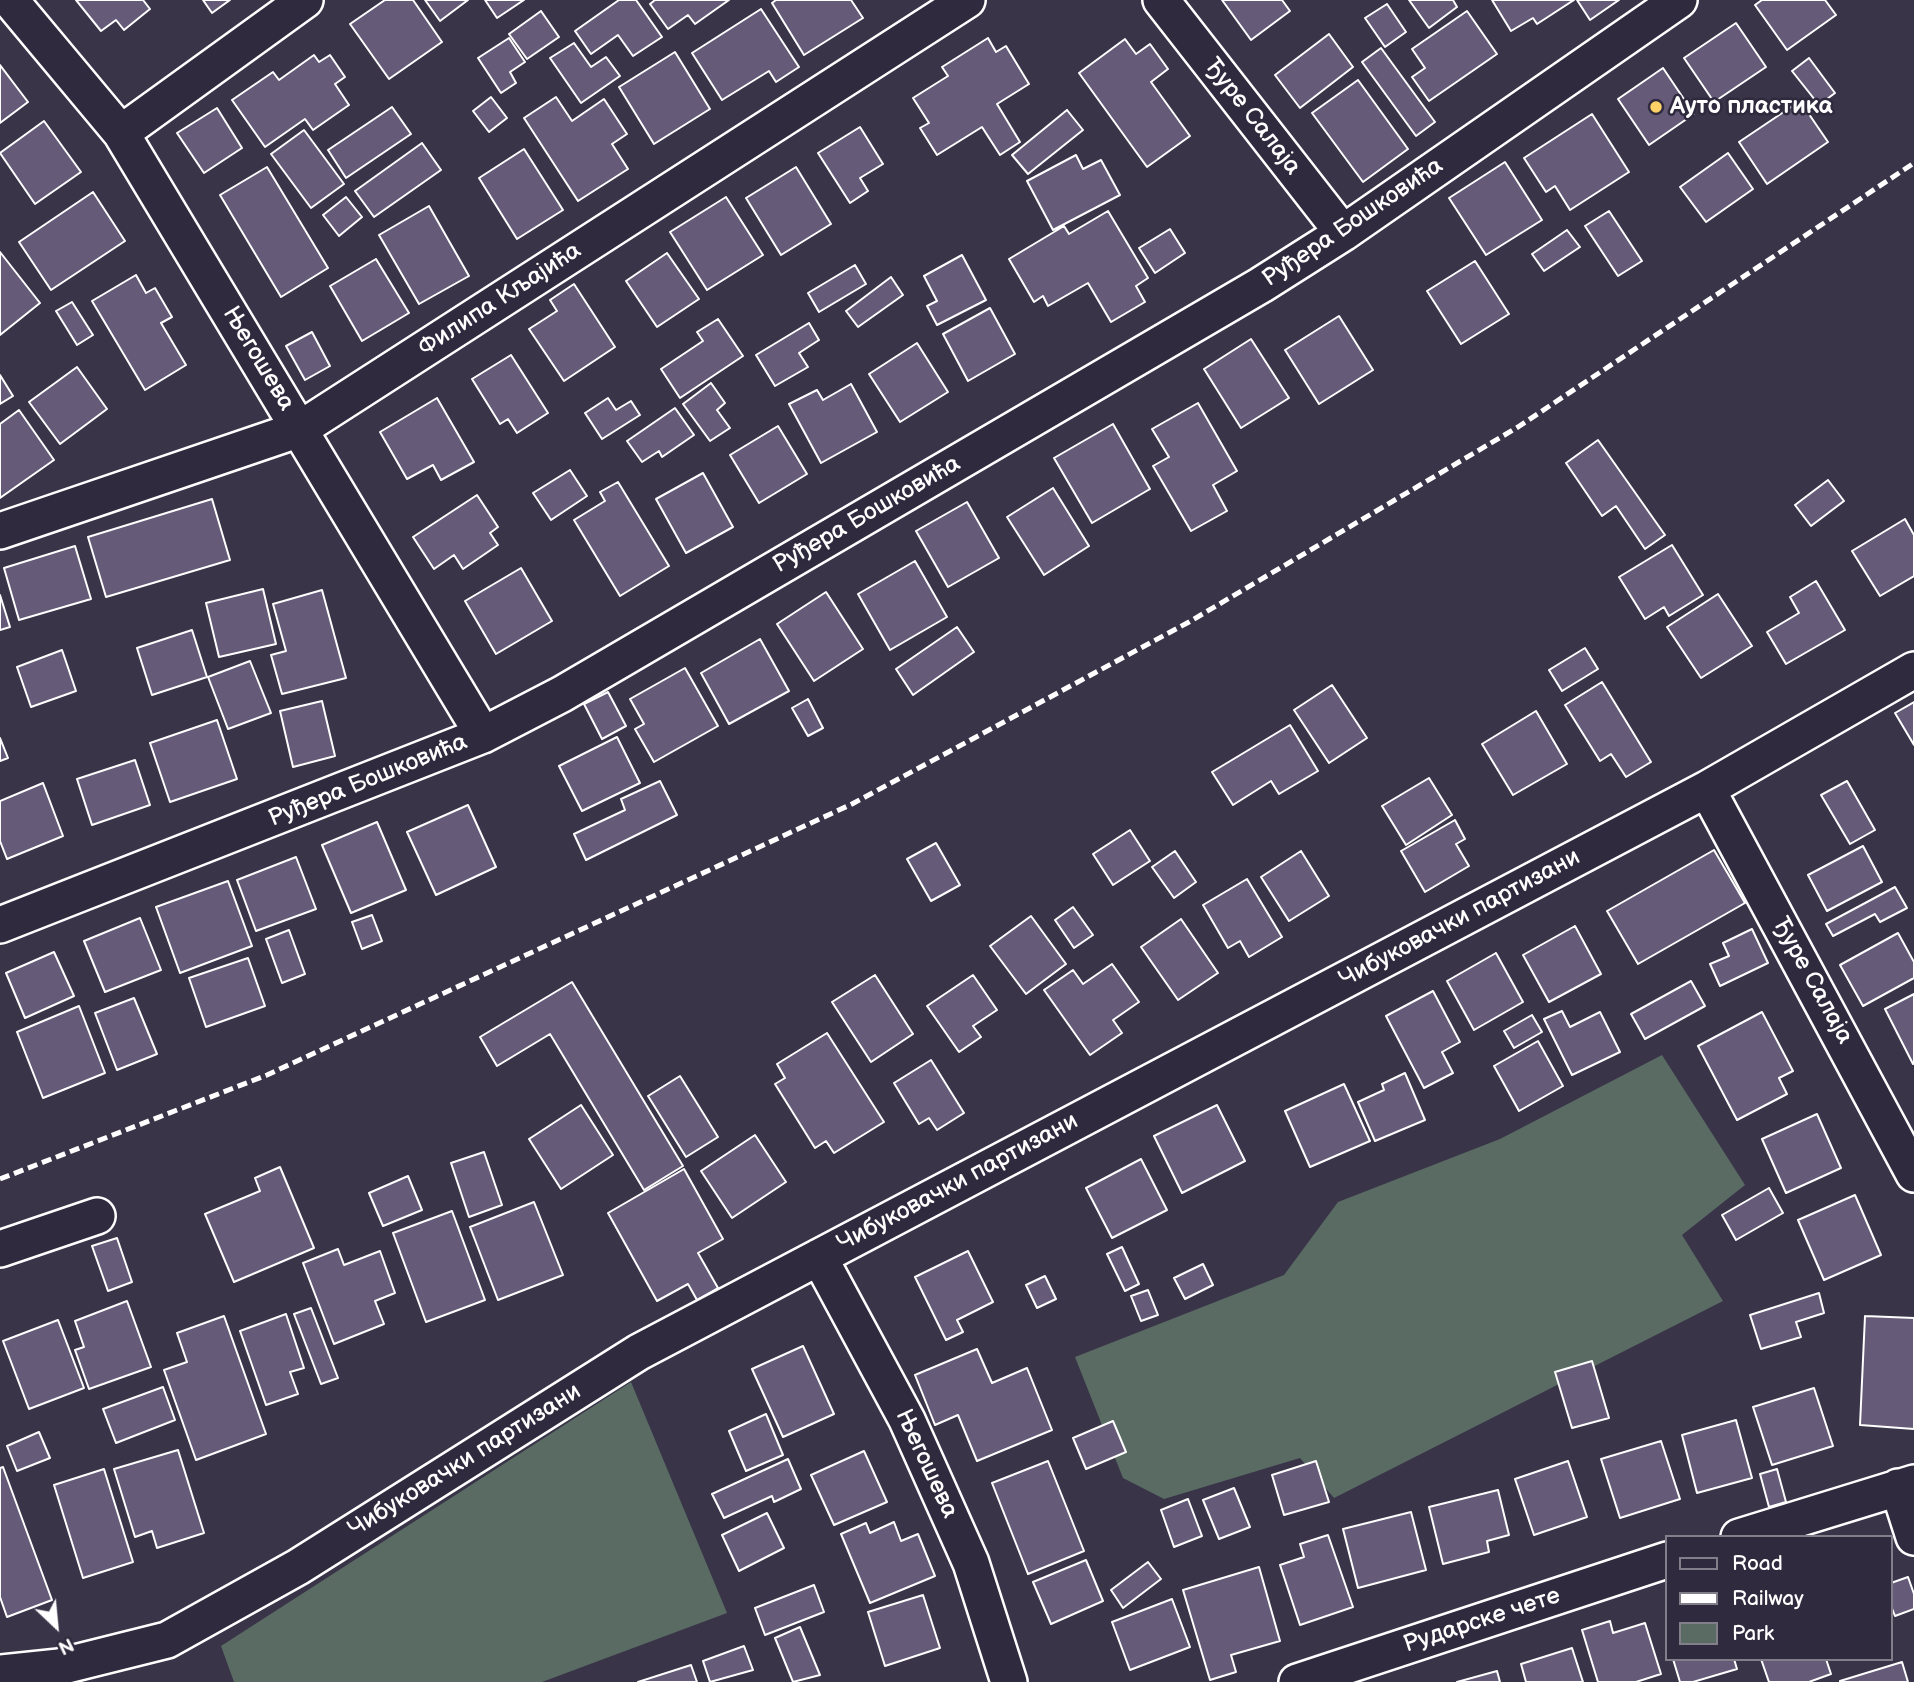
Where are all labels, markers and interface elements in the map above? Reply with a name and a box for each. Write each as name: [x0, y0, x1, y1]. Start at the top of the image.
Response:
street label: Ђуре Салаја: [1197, 53, 1307, 181]
place label: Ауто пластика: [1670, 93, 1832, 121]
marker: Ауто пластика: [1648, 99, 1664, 115]
street label: Руђера Бошковића: [1257, 152, 1449, 294]
street label: Филипа Кљајића: [413, 237, 587, 363]
street label: Његошева: [216, 302, 300, 416]
street label: Руђера Бошковића: [768, 450, 966, 580]
street label: Руђера Бошковића: [265, 728, 471, 834]
street label: Чибуковачки партизани: [1335, 843, 1585, 995]
street label: Ђуре Салаја: [1765, 913, 1859, 1049]
street label: Чибуковачки партизани: [833, 1107, 1083, 1259]
street label: Чибуковачки партизани: [343, 1378, 587, 1544]
street label: Његошева: [888, 1405, 964, 1523]
legend: [1666, 1535, 1893, 1661]
text: Road: [1732, 1551, 1783, 1576]
street label: Рударске чете: [1400, 1582, 1564, 1660]
text: Railway: [1732, 1586, 1804, 1611]
north arrow: [21, 1591, 91, 1661]
text: Park: [1732, 1621, 1774, 1646]
text: N: [54, 1632, 77, 1659]

